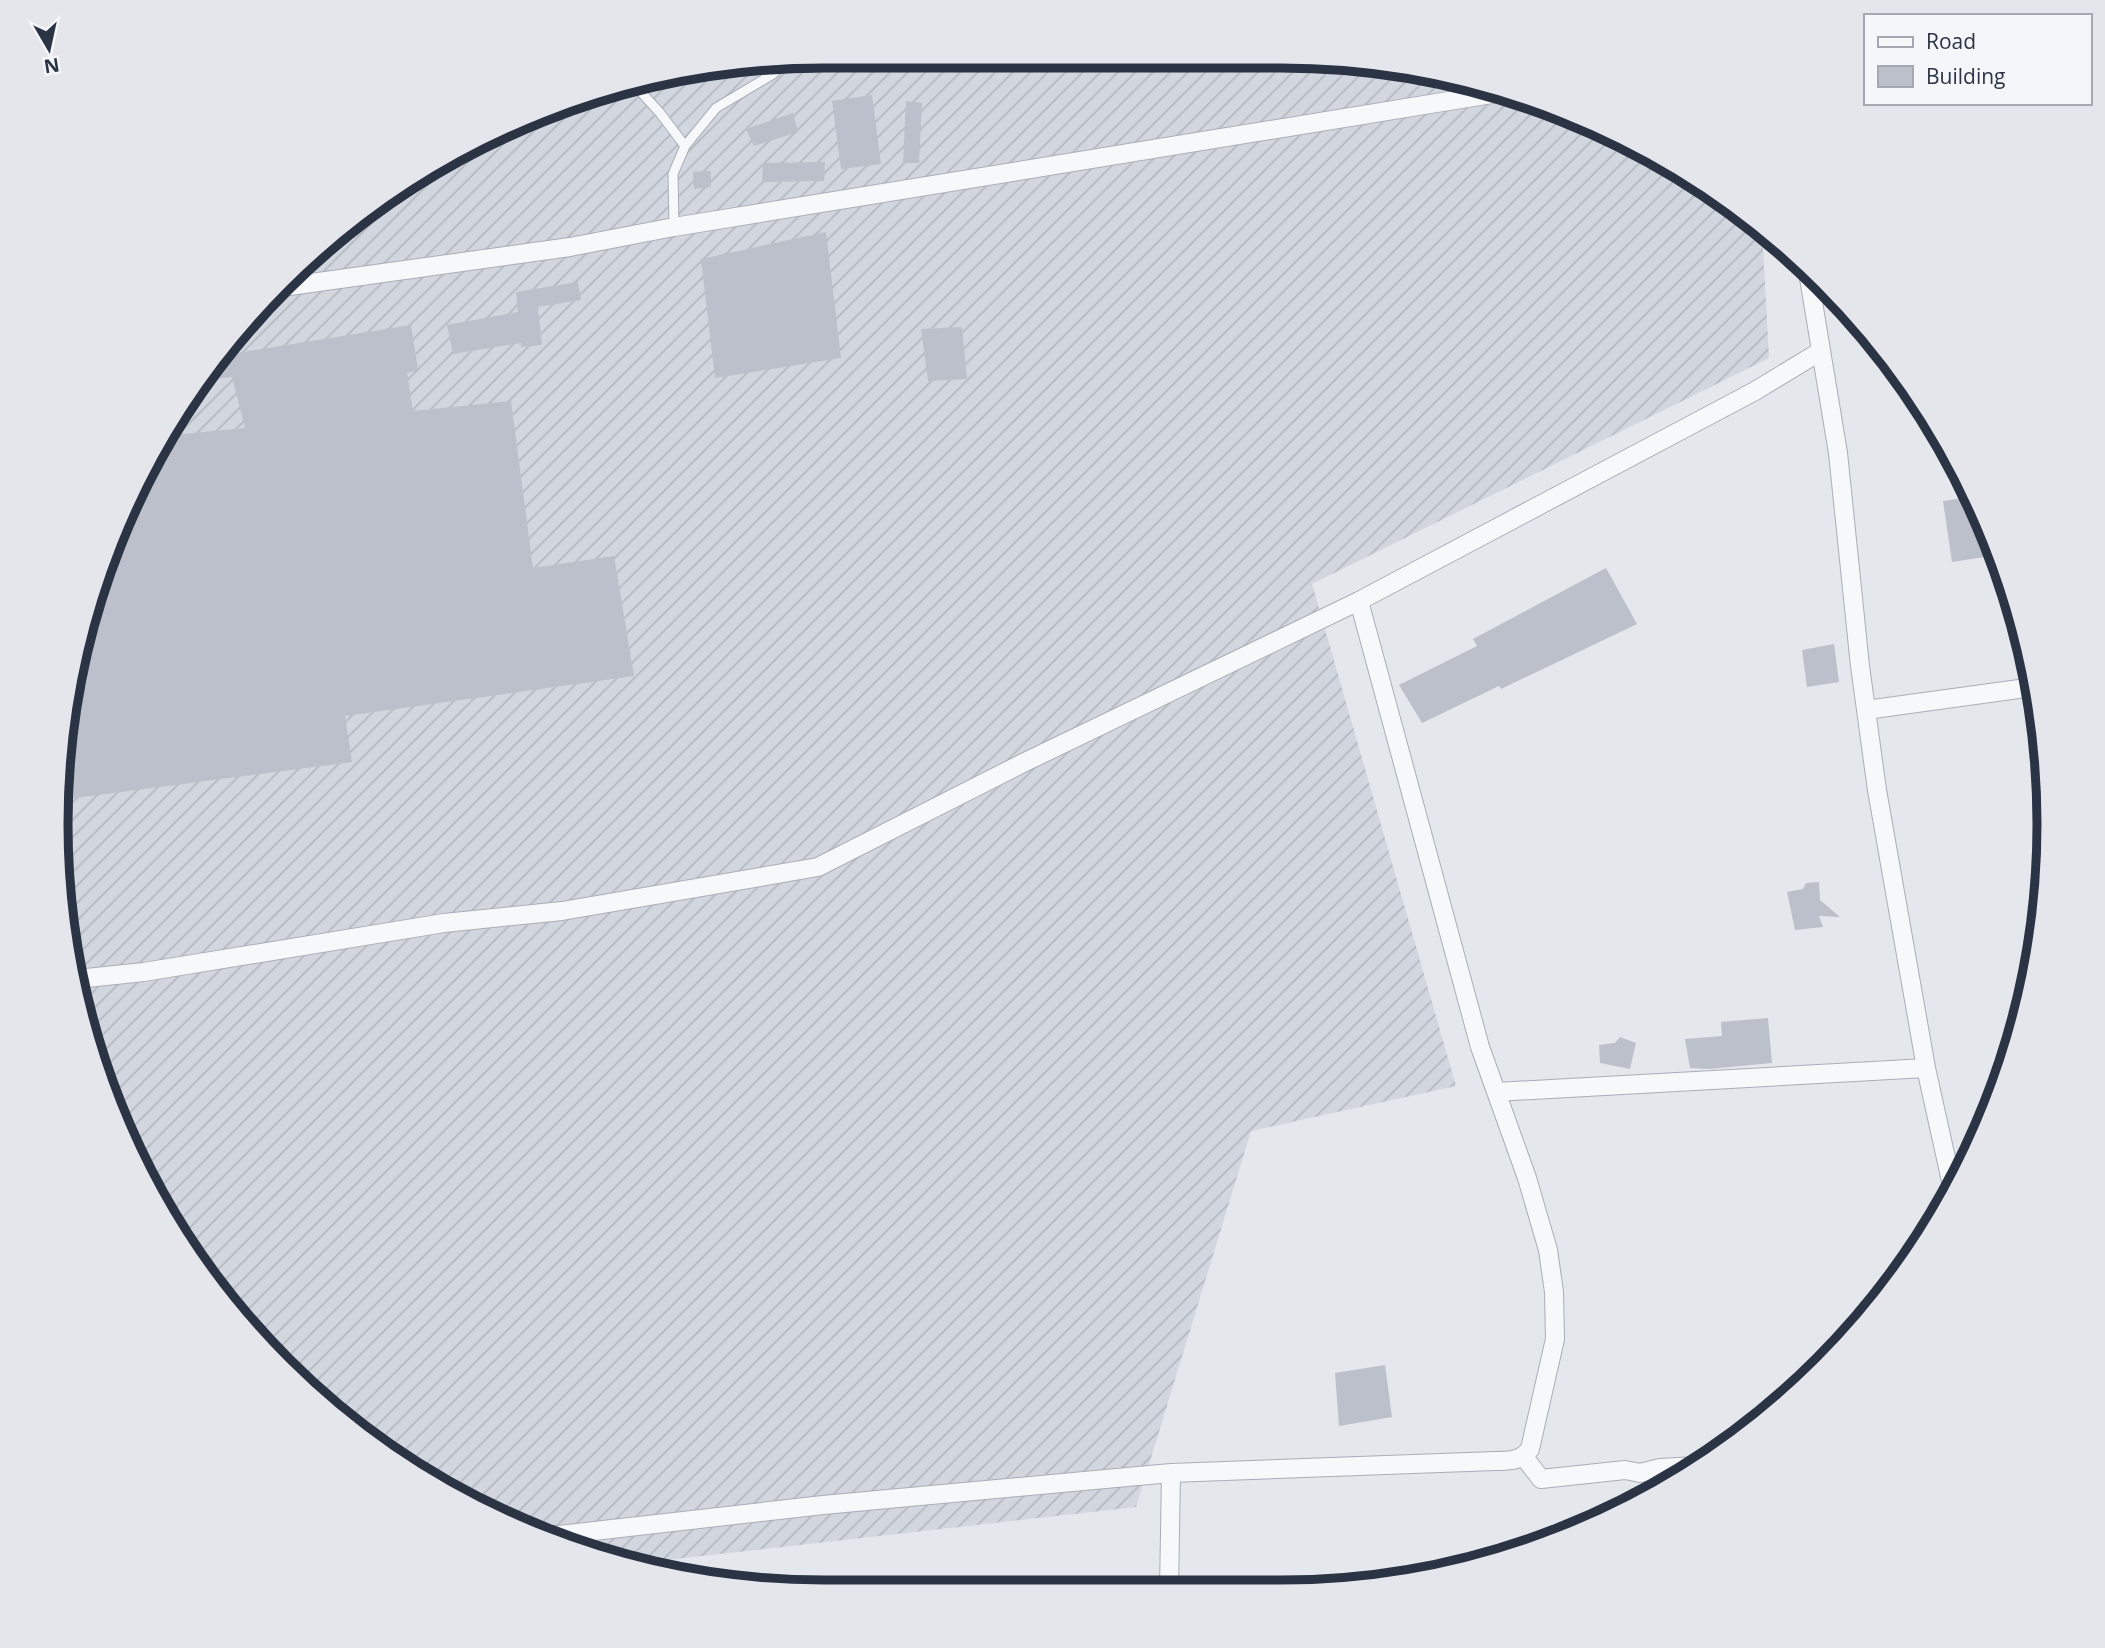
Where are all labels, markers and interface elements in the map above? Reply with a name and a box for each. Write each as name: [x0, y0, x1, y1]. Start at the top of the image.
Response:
north arrow: [14, 14, 84, 84]
legend: [1864, 14, 2091, 105]
text: Road: [1926, 27, 1976, 55]
text: N: [42, 52, 61, 80]
text: Building: [1926, 62, 2005, 90]

